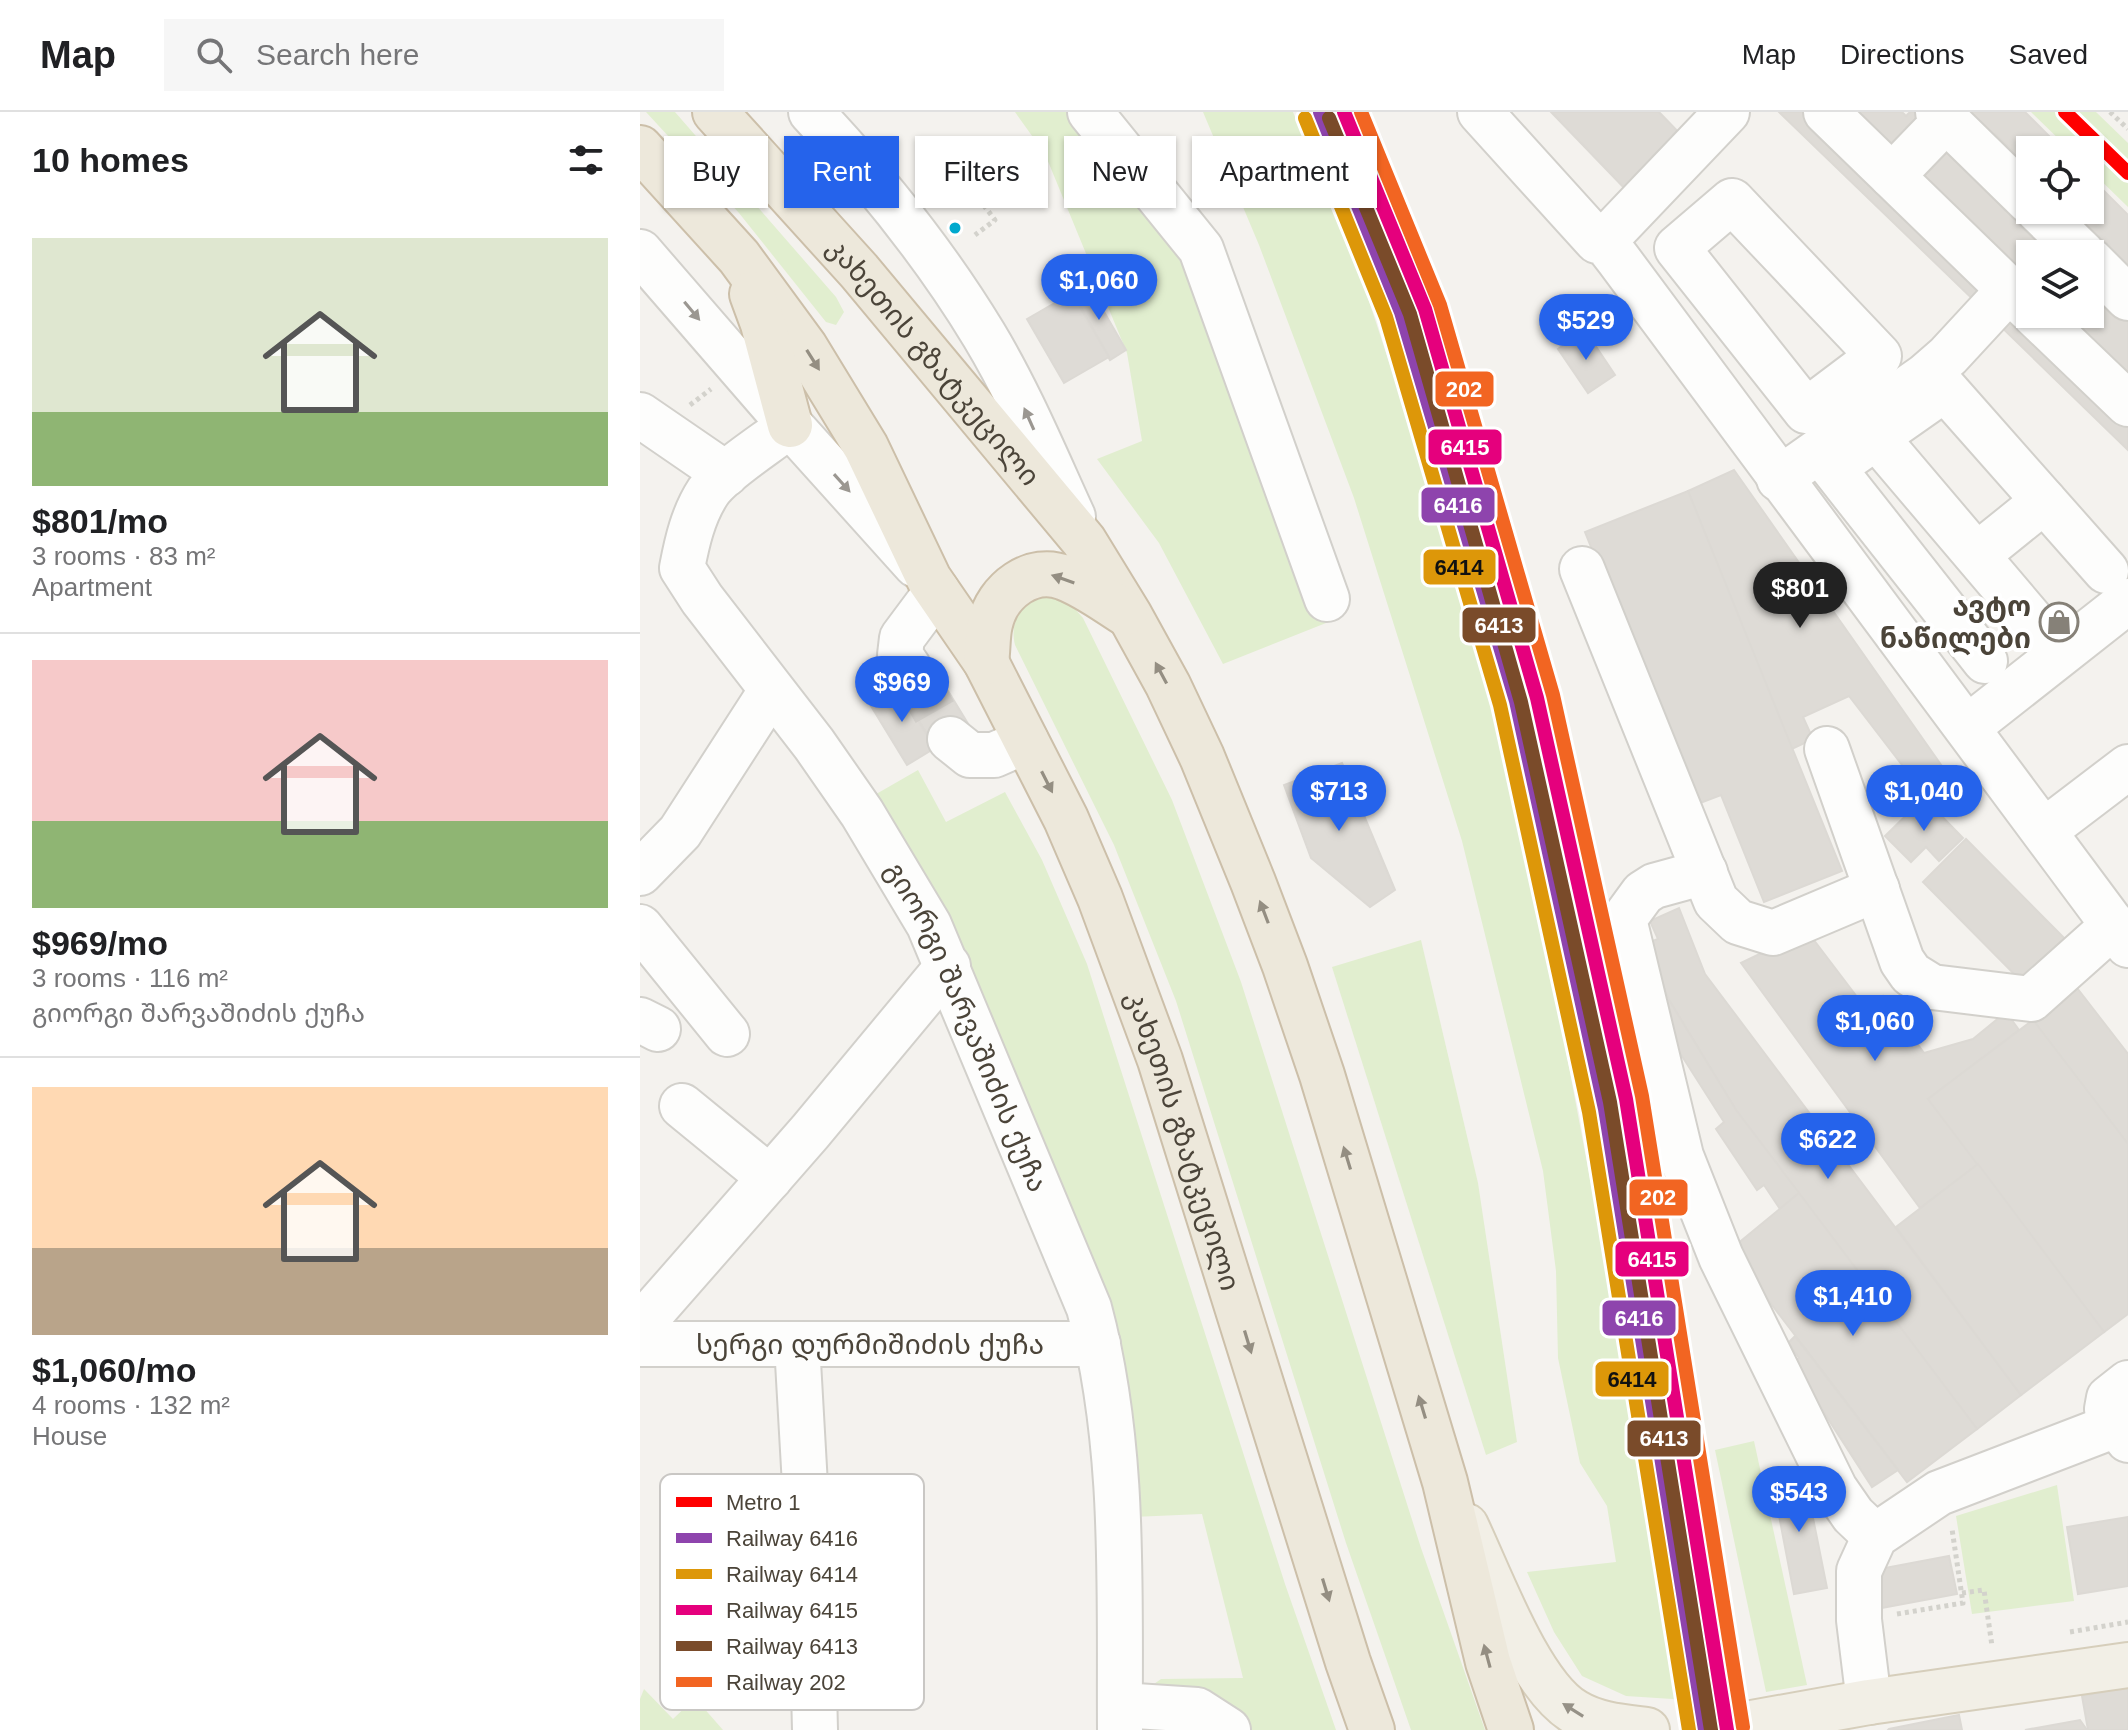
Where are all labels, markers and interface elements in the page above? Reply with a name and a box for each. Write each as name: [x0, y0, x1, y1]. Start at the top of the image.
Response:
search box: [164, 19, 724, 91]
icon: search: [192, 33, 236, 77]
text: Map: [40, 34, 116, 76]
text: Search here: [256, 38, 419, 71]
text: Map: [1742, 39, 1796, 70]
text: Directions: [1840, 39, 1965, 70]
text: Saved: [2009, 39, 2088, 70]
chip: Buy: [664, 136, 768, 208]
chip: Rent: [784, 136, 899, 208]
chip: Filters: [915, 136, 1048, 208]
chip: New: [1064, 136, 1176, 208]
chip: Apartment: [1192, 136, 1377, 208]
map controls: [2016, 136, 2104, 328]
button: locate: [2016, 136, 2104, 224]
icon: filters: [564, 138, 608, 182]
text: 10 homes: [32, 141, 189, 179]
unlabelled marker: [947, 220, 963, 236]
street label: კახეთის გზატკეცილი: [820, 232, 1046, 492]
button: layers: [2016, 240, 2104, 328]
pin: $1,060: [1034, 254, 1164, 322]
text: $1,060: [1059, 265, 1139, 295]
icon: home: [248, 290, 392, 434]
pin: $529: [1539, 294, 1633, 362]
one-way arrow: [683, 300, 700, 320]
text: $529: [1557, 305, 1615, 335]
one-way arrow: [806, 349, 820, 371]
line badge: 202: [1434, 370, 1495, 408]
text: 202: [1446, 377, 1482, 402]
one-way arrow: [1022, 408, 1035, 431]
line badge: 6415: [1427, 428, 1503, 466]
text: 6415: [1441, 435, 1489, 460]
one-way arrow: [833, 473, 850, 493]
line badge: 6416: [1420, 486, 1496, 524]
text: 6416: [1434, 493, 1482, 518]
text: $801/mo: [32, 502, 168, 540]
text: 3 rooms · 83 m²: [32, 541, 216, 571]
line badge: 6414: [1422, 548, 1497, 586]
text: 6414: [1435, 555, 1484, 580]
pin: $801: [1753, 562, 1847, 630]
text: Apartment: [32, 572, 152, 602]
one-way arrow: [1051, 572, 1075, 584]
text: $801: [1771, 573, 1829, 603]
place label: ავტო ნაწილები: [1880, 591, 2031, 656]
shop icon: ავტო ნაწილები: [2038, 601, 2080, 643]
line badge: 6413: [1461, 606, 1537, 644]
text: 6413: [1475, 613, 1523, 638]
pin: $969: [855, 656, 949, 724]
one-way arrow: [1155, 662, 1168, 685]
text: $969: [873, 667, 931, 697]
icon: home: [248, 712, 392, 856]
pin: $713: [1292, 765, 1386, 833]
pin: $1,040: [1859, 765, 1989, 833]
one-way arrow: [1040, 770, 1053, 793]
text: $713: [1310, 776, 1368, 806]
text: $1,040: [1884, 776, 1964, 806]
street label: გიორგი შარვაშიძის ქუჩა: [878, 856, 1054, 1197]
one-way arrow: [1257, 900, 1270, 924]
text: $969/mo: [32, 924, 168, 962]
text: 3 rooms · 116 m²: [32, 963, 228, 993]
street label: კახეთის გზატკეცილი: [1119, 987, 1246, 1294]
pin: $1,060: [1810, 995, 1940, 1063]
text: გიორგი შარვაშიძის ქუჩა: [32, 998, 365, 1028]
text: $1,060: [1835, 1006, 1915, 1036]
pin: $622: [1781, 1113, 1875, 1181]
text: $622: [1799, 1124, 1857, 1154]
icon: home: [248, 1139, 392, 1283]
one-way arrow: [1340, 1146, 1353, 1170]
line badge: 202: [1628, 1178, 1689, 1217]
text: 202: [1640, 1185, 1676, 1210]
line badge: 6415: [1614, 1240, 1690, 1278]
text: 6415: [1628, 1247, 1676, 1272]
pin: $1,410: [1788, 1270, 1918, 1338]
text: $1,410: [1813, 1281, 1893, 1311]
line badge: 6416: [1601, 1299, 1677, 1337]
text: 6416: [1615, 1306, 1663, 1331]
street label: სერგი დურმიშიძის ქუჩა: [696, 1329, 1044, 1361]
one-way arrow: [1242, 1330, 1255, 1354]
text: $1,060/mo: [32, 1351, 196, 1389]
line badge: 6414: [1594, 1360, 1670, 1398]
text: 6414: [1608, 1367, 1657, 1392]
text: 4 rooms · 132 m²: [32, 1390, 230, 1420]
one-way arrow: [1415, 1395, 1428, 1419]
line badge: 6413: [1626, 1419, 1702, 1458]
text: House: [32, 1421, 107, 1451]
text: 6413: [1640, 1426, 1688, 1451]
pin: $543: [1752, 1466, 1846, 1534]
legend: [660, 1474, 924, 1710]
text: $543: [1770, 1477, 1828, 1507]
text: Metro 1: [726, 1490, 801, 1515]
text: Railway 6416: [726, 1526, 858, 1551]
text: Railway 6414: [726, 1562, 858, 1587]
one-way arrow: [1320, 1578, 1332, 1602]
text: Railway 6415: [726, 1598, 858, 1623]
text: Railway 6413: [726, 1634, 858, 1659]
one-way arrow: [1480, 1643, 1492, 1668]
text: Railway 202: [726, 1670, 846, 1695]
one-way arrow: [1562, 1703, 1584, 1717]

